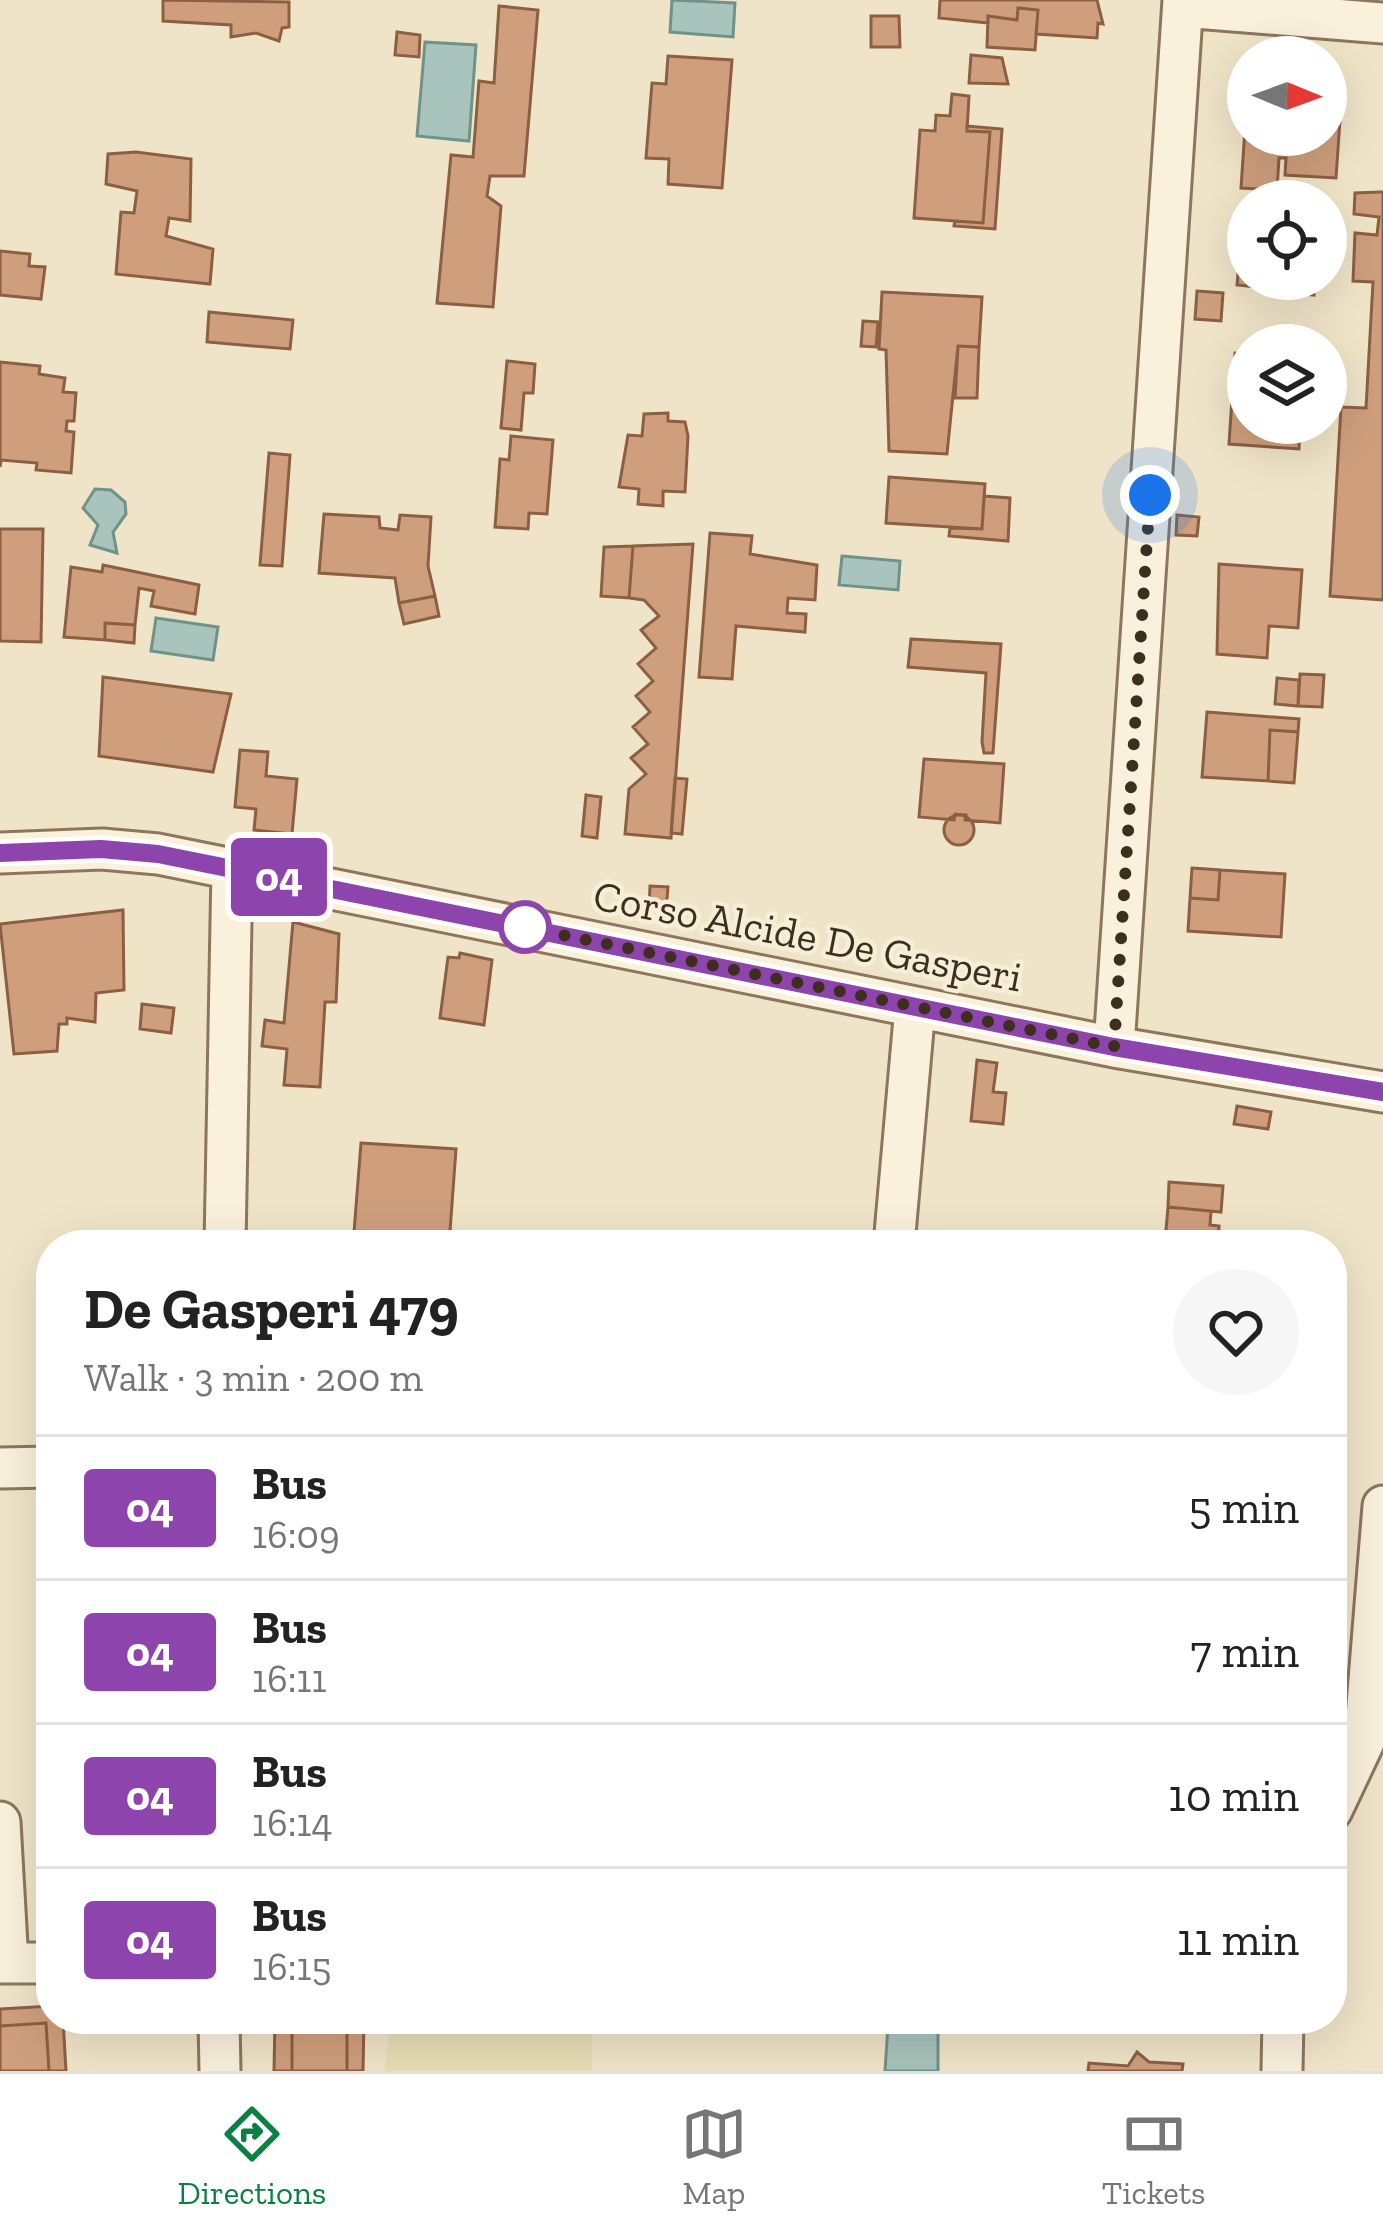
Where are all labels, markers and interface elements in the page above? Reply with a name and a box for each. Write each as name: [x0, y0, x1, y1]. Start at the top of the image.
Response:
north arrow: [1227, 36, 1347, 156]
map controls: [1227, 36, 1347, 444]
button: locate: [1227, 180, 1347, 300]
button: layers: [1227, 324, 1347, 444]
your location: [1120, 465, 1180, 525]
line badge: 04: [225, 838, 333, 916]
text: 04: [255, 851, 303, 902]
street label: Corso Alcide De Gasperi: [590, 869, 1026, 1003]
unlabelled marker: [500, 902, 550, 952]
button: heart: [1173, 1269, 1299, 1395]
text: De Gasperi 479: [84, 1274, 459, 1343]
text: Walk · 3 min · 200 m: [84, 1354, 423, 1401]
text: Bus: [252, 1457, 327, 1511]
text: 5 min: [1189, 1481, 1299, 1535]
text: 04: [126, 1482, 174, 1533]
text: 16:09: [252, 1511, 340, 1558]
text: Bus: [252, 1601, 327, 1655]
text: 7 min: [1190, 1625, 1299, 1679]
text: 04: [126, 1626, 174, 1677]
text: 16:11: [252, 1655, 327, 1702]
text: Bus: [252, 1745, 327, 1799]
text: 10 min: [1168, 1769, 1299, 1823]
text: 04: [126, 1770, 174, 1821]
text: 16:14: [252, 1799, 333, 1846]
text: Bus: [252, 1889, 327, 1943]
text: 11 min: [1177, 1913, 1299, 1967]
text: 04: [126, 1914, 174, 1965]
text: 16:15: [252, 1943, 331, 1990]
tab: Directions: [177, 2101, 326, 2212]
tab: Map: [681, 2101, 747, 2212]
tab: Tickets: [1102, 2101, 1206, 2212]

